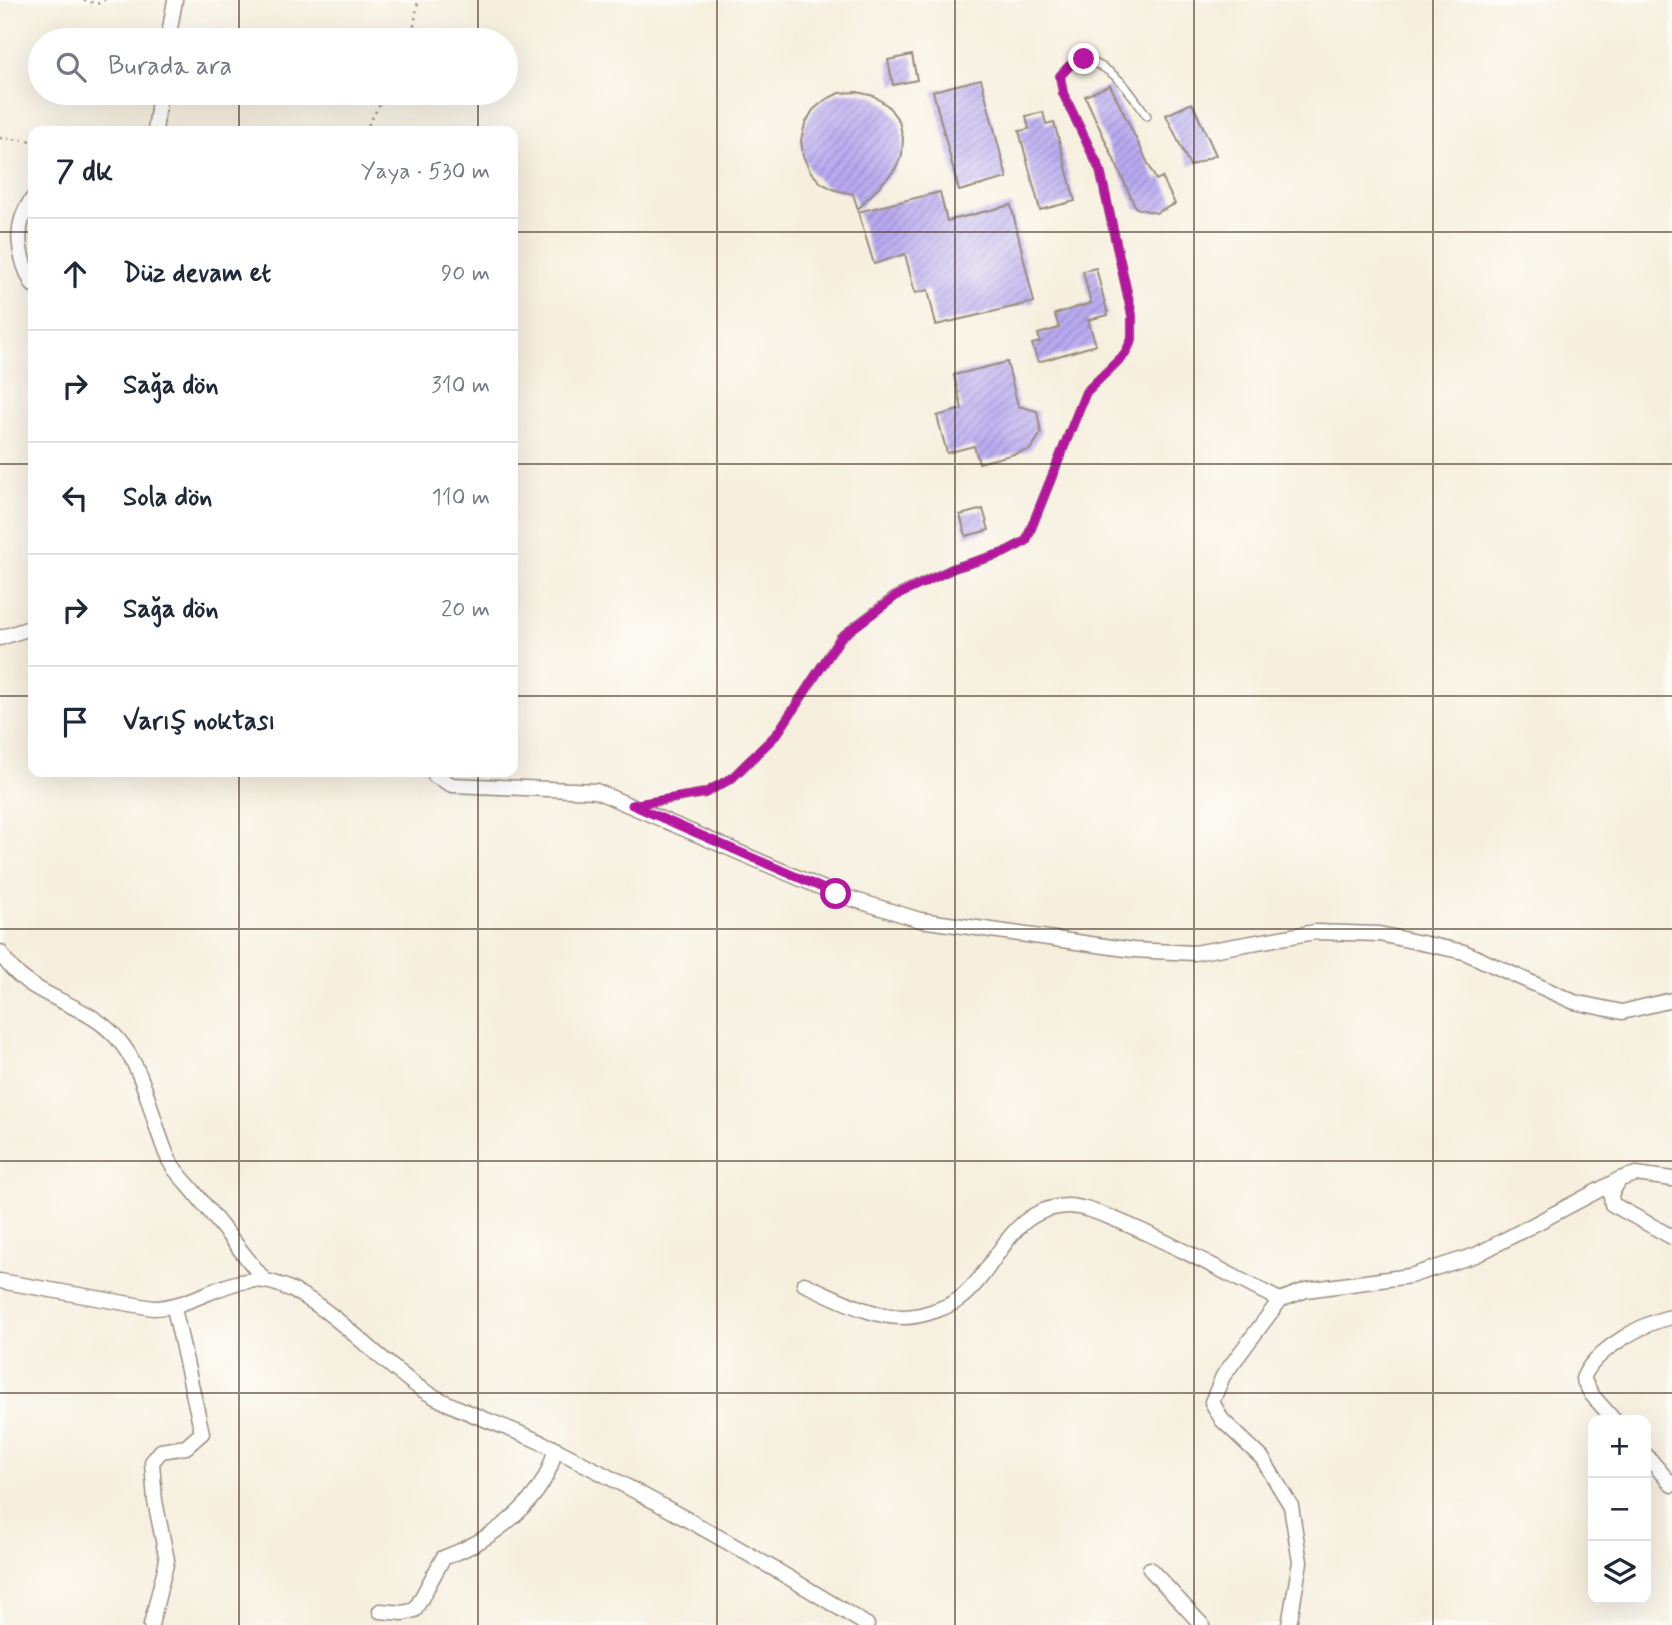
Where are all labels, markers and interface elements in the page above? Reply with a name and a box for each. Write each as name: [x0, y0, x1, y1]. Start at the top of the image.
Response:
search box: [28, 28, 518, 105]
route end: [1068, 43, 1099, 74]
icon: search: [52, 48, 90, 86]
text: Burada ara: [108, 50, 232, 84]
text: 7 dk: [56, 152, 113, 191]
text: Yaya · 530 m: [361, 157, 490, 187]
icon: ahead: [56, 255, 94, 293]
text: Düz devam et: [123, 257, 271, 291]
text: 90 m: [441, 259, 490, 289]
icon: right: [56, 367, 94, 405]
text: Sağa dön: [123, 369, 219, 403]
text: 310 m: [431, 371, 490, 401]
icon: left: [56, 479, 94, 517]
text: Sola dön: [123, 481, 212, 515]
text: 110 m: [431, 483, 490, 513]
icon: right: [56, 591, 94, 629]
text: Sağa dön: [123, 593, 219, 627]
text: 20 m: [441, 595, 490, 625]
icon: arrive: [56, 703, 94, 741]
text: Varış noktası: [123, 705, 275, 739]
route start: [820, 878, 851, 909]
map controls: [1588, 1415, 1651, 1604]
button: +: [1588, 1415, 1651, 1478]
button: −: [1588, 1478, 1651, 1541]
button: layers: [1588, 1541, 1651, 1604]

